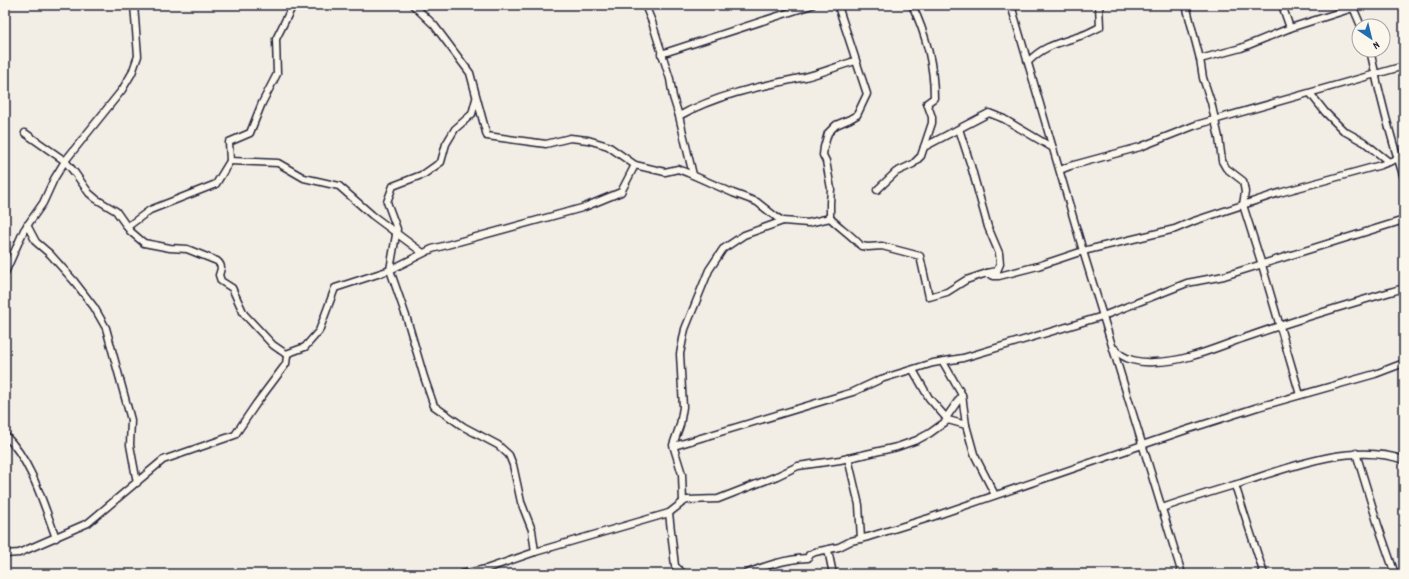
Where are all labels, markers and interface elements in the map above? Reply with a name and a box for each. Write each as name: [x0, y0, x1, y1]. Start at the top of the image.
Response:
north arrow: [1351, 18, 1391, 58]
text: N: [1368, 36, 1382, 53]

